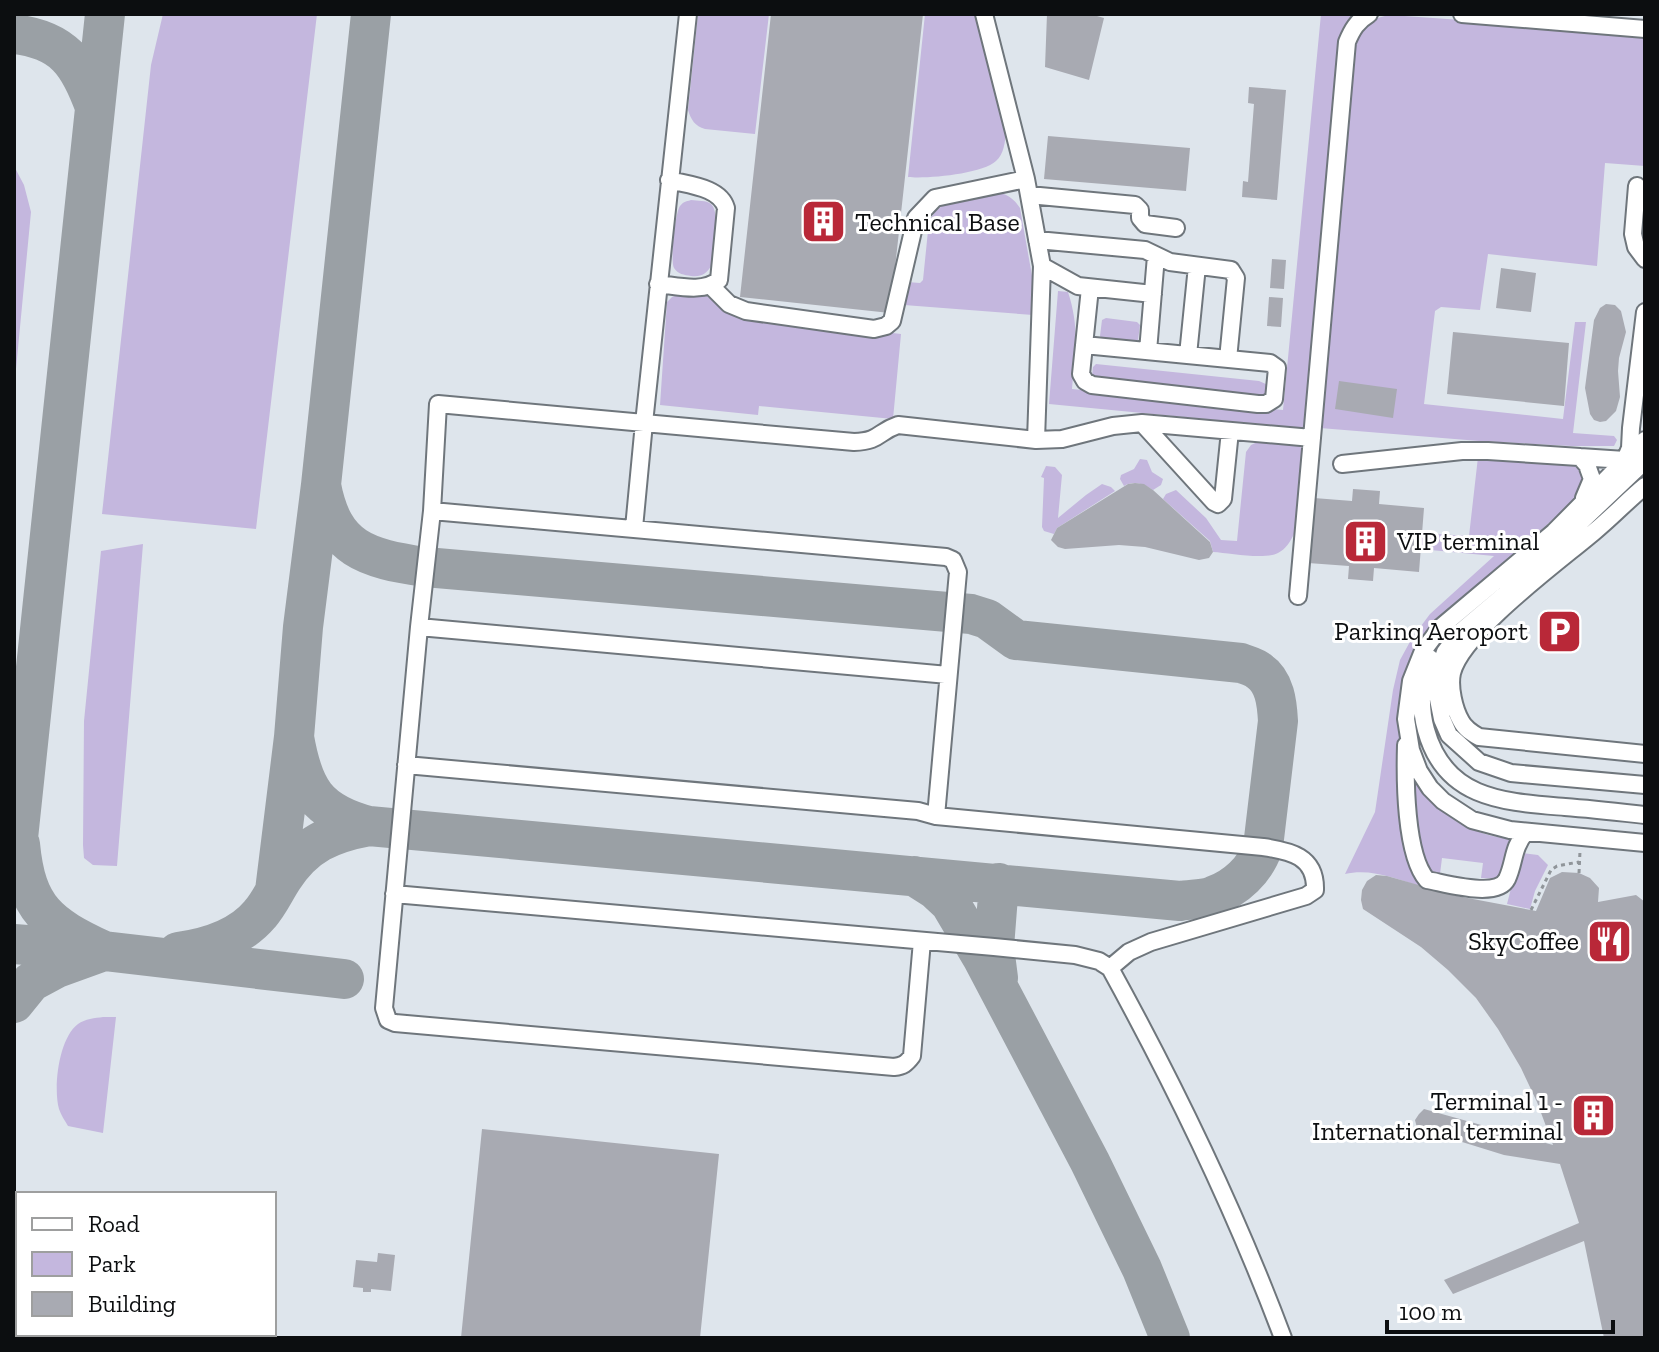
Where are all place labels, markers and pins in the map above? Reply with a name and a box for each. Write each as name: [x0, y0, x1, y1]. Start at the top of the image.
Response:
building icon: Technical Base: [800, 198, 848, 246]
place label: Technical Base: [855, 206, 1020, 238]
building icon: VIP terminal: [1342, 517, 1390, 565]
place label: VIP terminal: [1396, 525, 1539, 557]
parking icon: Parkinq Aeroport: [1535, 607, 1583, 655]
place label: Parkinq Aeroport: [1334, 615, 1528, 647]
restaurant icon: SkyCoffee: [1586, 917, 1634, 965]
place label: SkyCoffee: [1468, 925, 1579, 957]
place label: Terminal 1 - International terminal: [1312, 1085, 1563, 1147]
building icon: Terminal 1 - International terminal: [1570, 1092, 1618, 1140]

